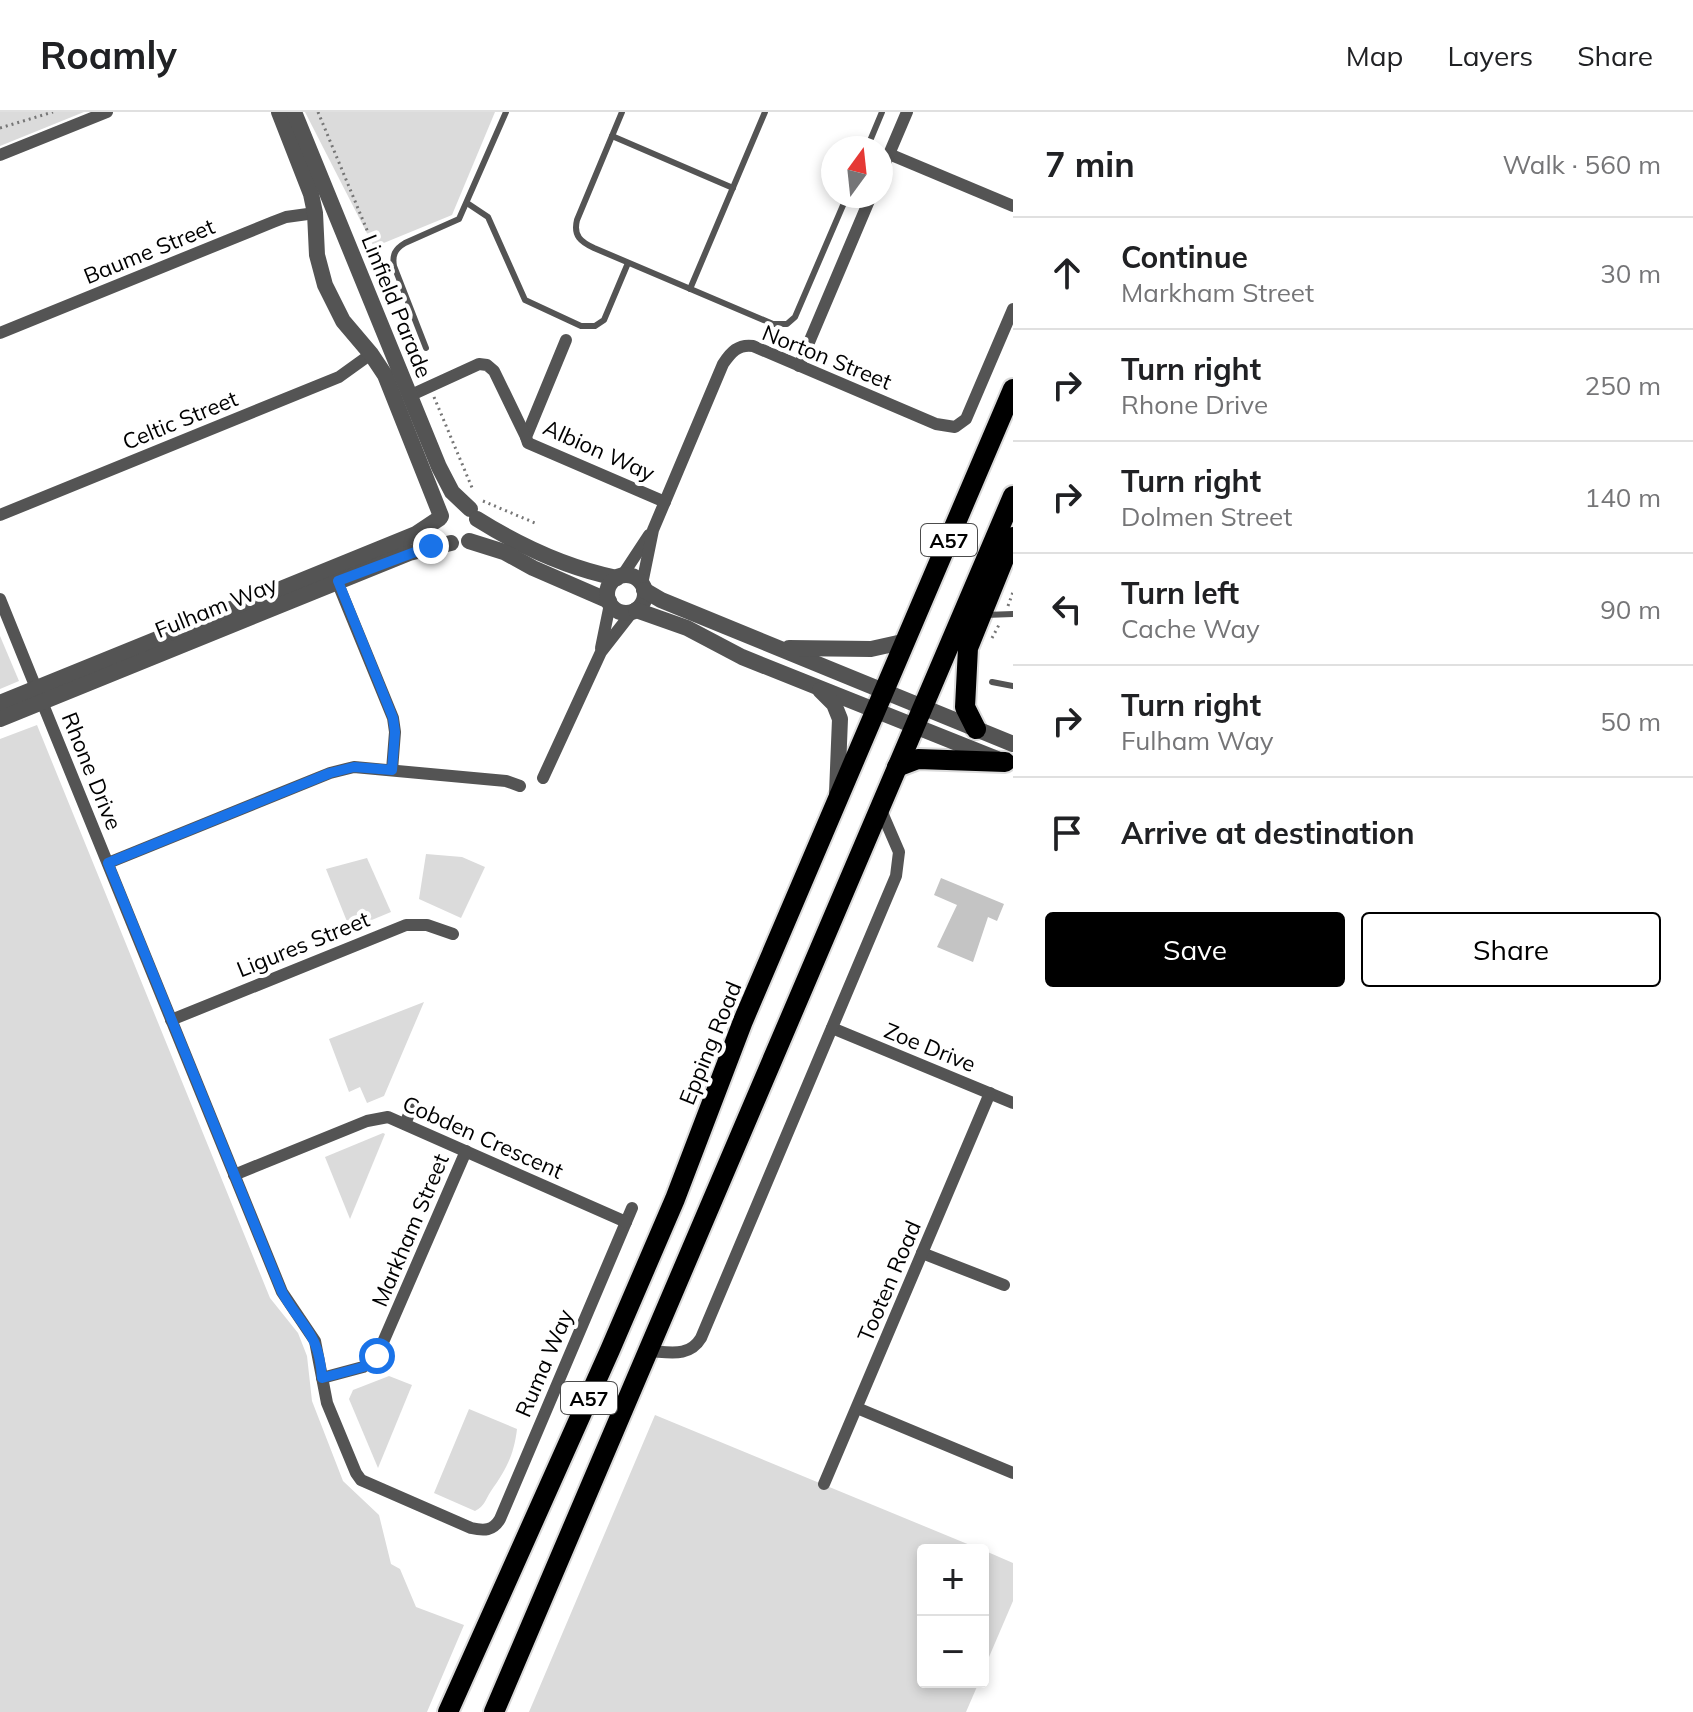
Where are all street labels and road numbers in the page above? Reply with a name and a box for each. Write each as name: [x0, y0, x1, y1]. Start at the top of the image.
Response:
street label: Baume Street: [79, 212, 219, 290]
street label: Linfield Parade: [356, 230, 438, 382]
street label: Norton Street: [758, 318, 896, 396]
street label: Celtic Street: [118, 384, 242, 456]
street label: Albion Way: [539, 413, 659, 487]
road number: A57: [921, 524, 977, 556]
street label: Fulham Way: [151, 570, 281, 644]
street label: Rhone Drive: [56, 708, 128, 834]
street label: Ligures Street: [233, 905, 374, 983]
street label: Epping Road: [673, 977, 747, 1109]
street label: Zoe Drive: [880, 1016, 980, 1078]
street label: Cobden Crescent: [398, 1089, 568, 1185]
street label: Markham Street: [365, 1149, 455, 1311]
street label: Tooten Road: [851, 1216, 927, 1346]
street label: Ruma Way: [509, 1305, 579, 1421]
road number: A57: [561, 1382, 617, 1414]

